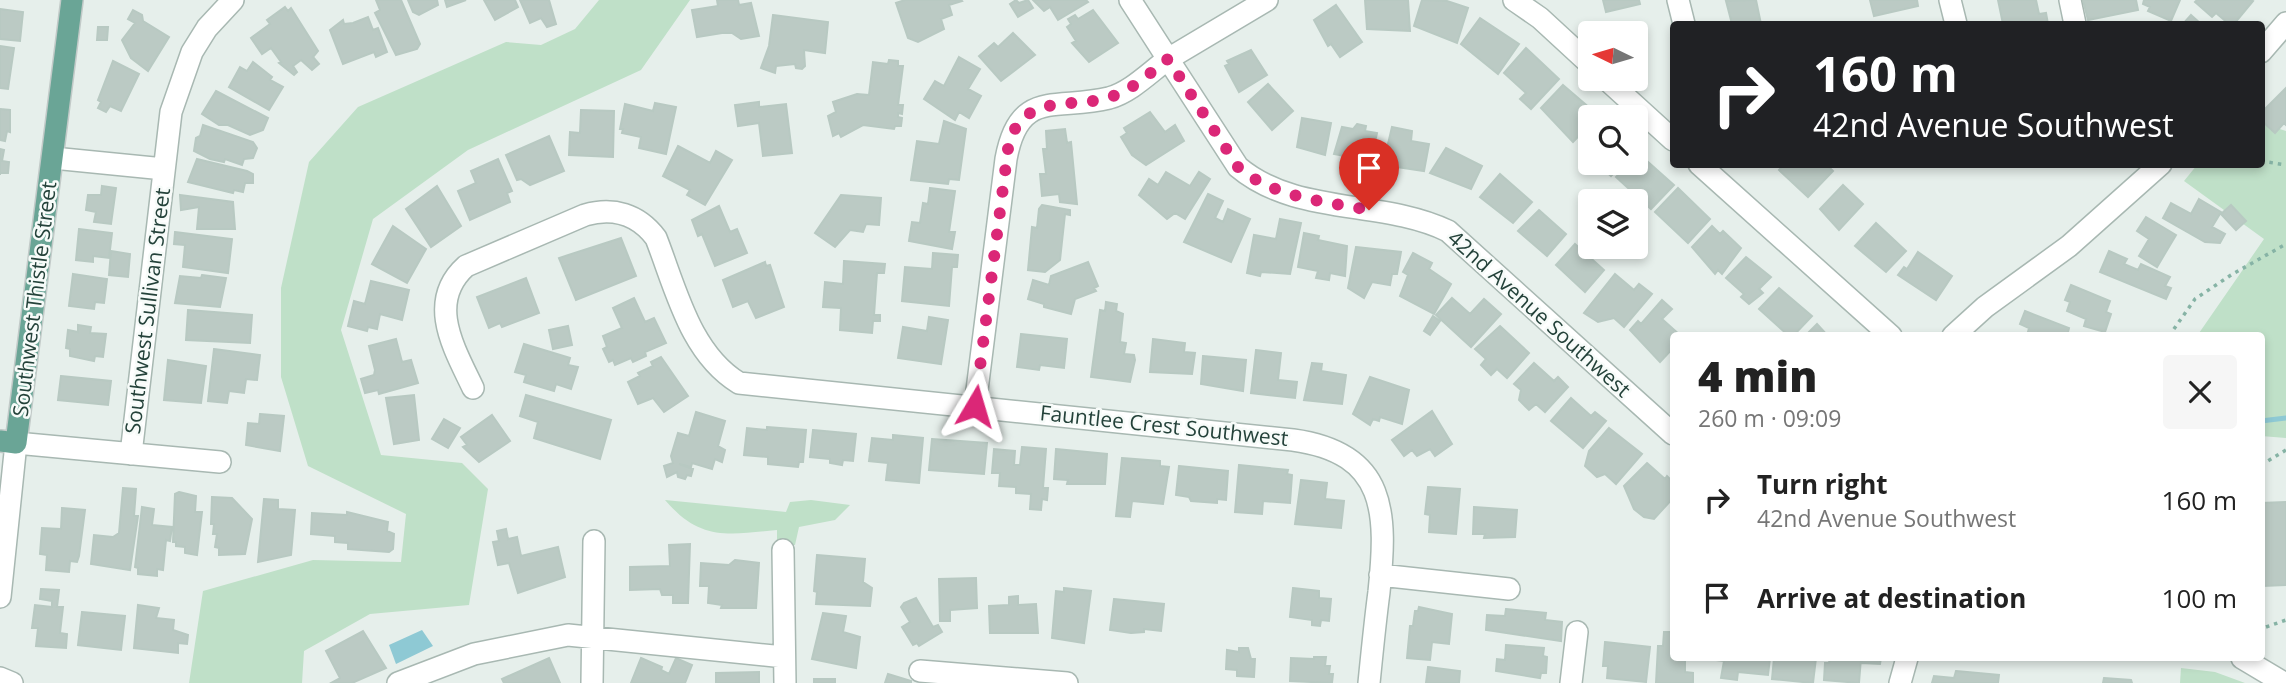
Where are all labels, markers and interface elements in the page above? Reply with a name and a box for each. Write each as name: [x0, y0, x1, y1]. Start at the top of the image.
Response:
north arrow: [1578, 21, 1648, 91]
map controls: [1578, 21, 1648, 259]
text: 160 m: [1813, 40, 1958, 106]
icon: right: [1698, 49, 1789, 140]
text: 42nd Avenue Southwest: [1813, 103, 2174, 146]
button: search: [1578, 105, 1648, 175]
pin: [1339, 138, 1399, 210]
icon: arrive: [1350, 149, 1388, 187]
street label: Southwest Thistle Street: [6, 180, 62, 418]
street label: Southwest Sullivan Street: [118, 186, 176, 436]
button: layers: [1578, 189, 1648, 259]
street label: 42nd Avenue Southwest: [1442, 224, 1637, 403]
text: 4 min: [1698, 347, 1817, 404]
button: close: [2163, 355, 2237, 429]
position arrow: [938, 369, 1012, 443]
street label: Fauntlee Crest Southwest: [1039, 398, 1290, 452]
text: 260 m · 09:09: [1698, 402, 1841, 434]
text: Turn right: [1757, 466, 1888, 502]
icon: right: [1698, 481, 1736, 519]
text: 160 m: [2162, 482, 2237, 518]
text: 42nd Avenue Southwest: [1757, 502, 2016, 534]
icon: arrive: [1698, 579, 1736, 617]
text: Arrive at destination: [1757, 580, 2026, 616]
text: 100 m: [2162, 580, 2237, 616]

